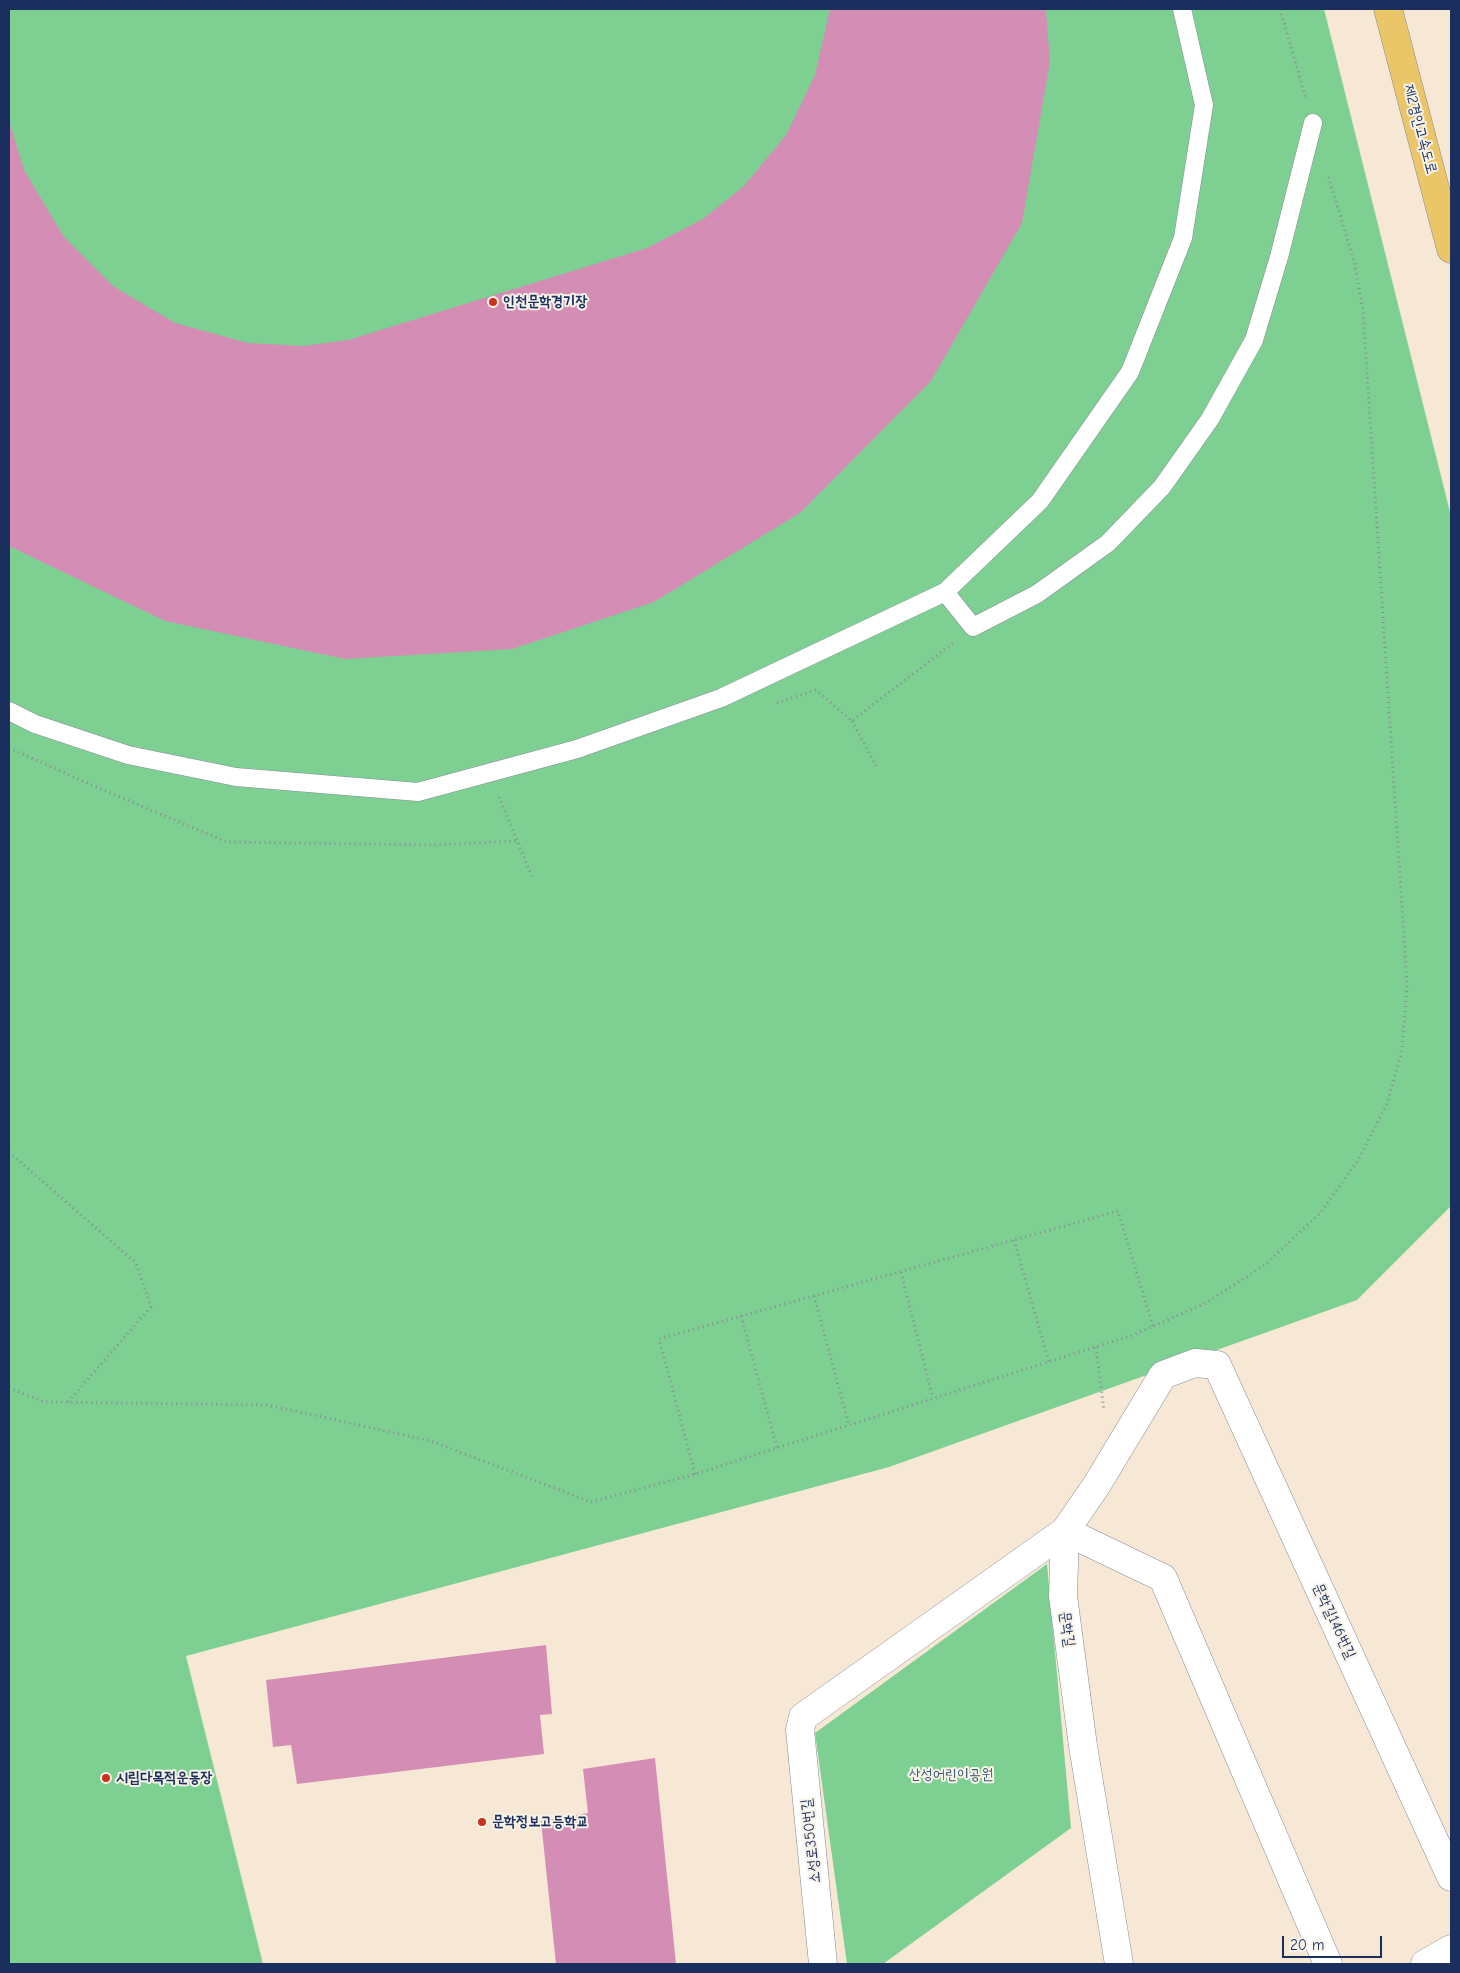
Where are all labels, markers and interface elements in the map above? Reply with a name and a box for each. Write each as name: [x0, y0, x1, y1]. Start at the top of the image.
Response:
street label: 제2경인고속도로: [1399, 82, 1441, 176]
place label: 인천문학경기장: [503, 293, 587, 311]
marker: 인천문학경기장: [487, 296, 499, 308]
street label: 문학길146번길: [1309, 1580, 1359, 1662]
street label: 문학길: [1056, 1610, 1078, 1648]
park label: 산성어린이공원: [909, 1766, 993, 1784]
place label: 시립다목적운동장: [116, 1769, 213, 1787]
marker: 시립다목적운동장: [100, 1772, 112, 1784]
street label: 소성로350번길: [798, 1798, 824, 1884]
place label: 문학정보고등학교: [492, 1813, 589, 1831]
marker: 문학정보고등학교: [476, 1816, 488, 1828]
scale bar: [1285, 1926, 1385, 1958]
text: 20 m: [1290, 1936, 1324, 1954]

